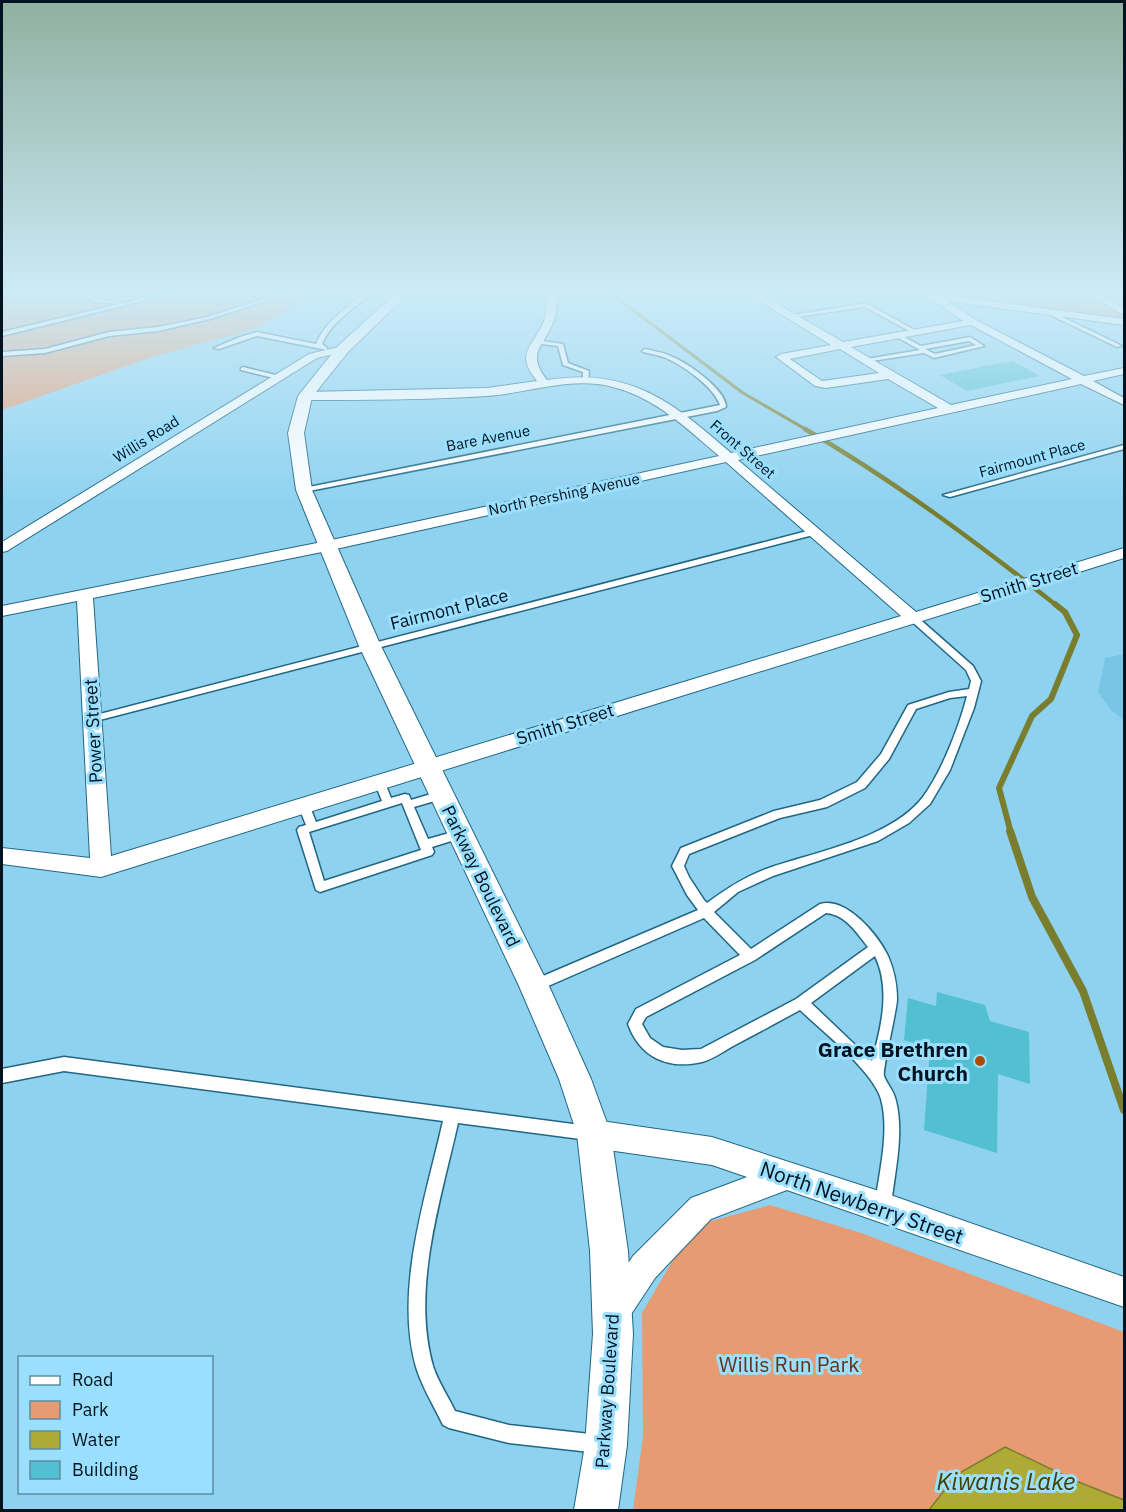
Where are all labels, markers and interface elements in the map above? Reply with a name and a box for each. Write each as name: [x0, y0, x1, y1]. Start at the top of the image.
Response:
street label: Willis Road: [109, 411, 183, 467]
street label: Front Street: [706, 415, 780, 483]
street label: Bare Avenue: [444, 421, 532, 455]
street label: Fairmount Place: [977, 435, 1087, 481]
street label: North Pershing Avenue: [487, 469, 641, 519]
street label: Smith Street: [977, 556, 1081, 608]
street label: Fairmont Place: [388, 583, 511, 635]
street label: Power Street: [79, 678, 107, 784]
street label: Smith Street: [513, 698, 617, 750]
street label: Parkway Boulevard: [437, 801, 525, 951]
place label: Grace Brethren Church: [818, 1035, 968, 1087]
marker: Grace Brethren Church: [973, 1054, 987, 1068]
street label: North Newberry Street: [757, 1154, 967, 1250]
street label: Parkway Boulevard: [590, 1313, 624, 1469]
park label: Willis Run Park: [719, 1350, 859, 1378]
legend: [18, 1356, 213, 1494]
text: Road: [72, 1368, 113, 1391]
text: Park: [72, 1398, 109, 1421]
text: Water: [72, 1428, 121, 1451]
text: Building: [72, 1458, 139, 1481]
water label: Kiwanis Lake: [937, 1465, 1075, 1497]

